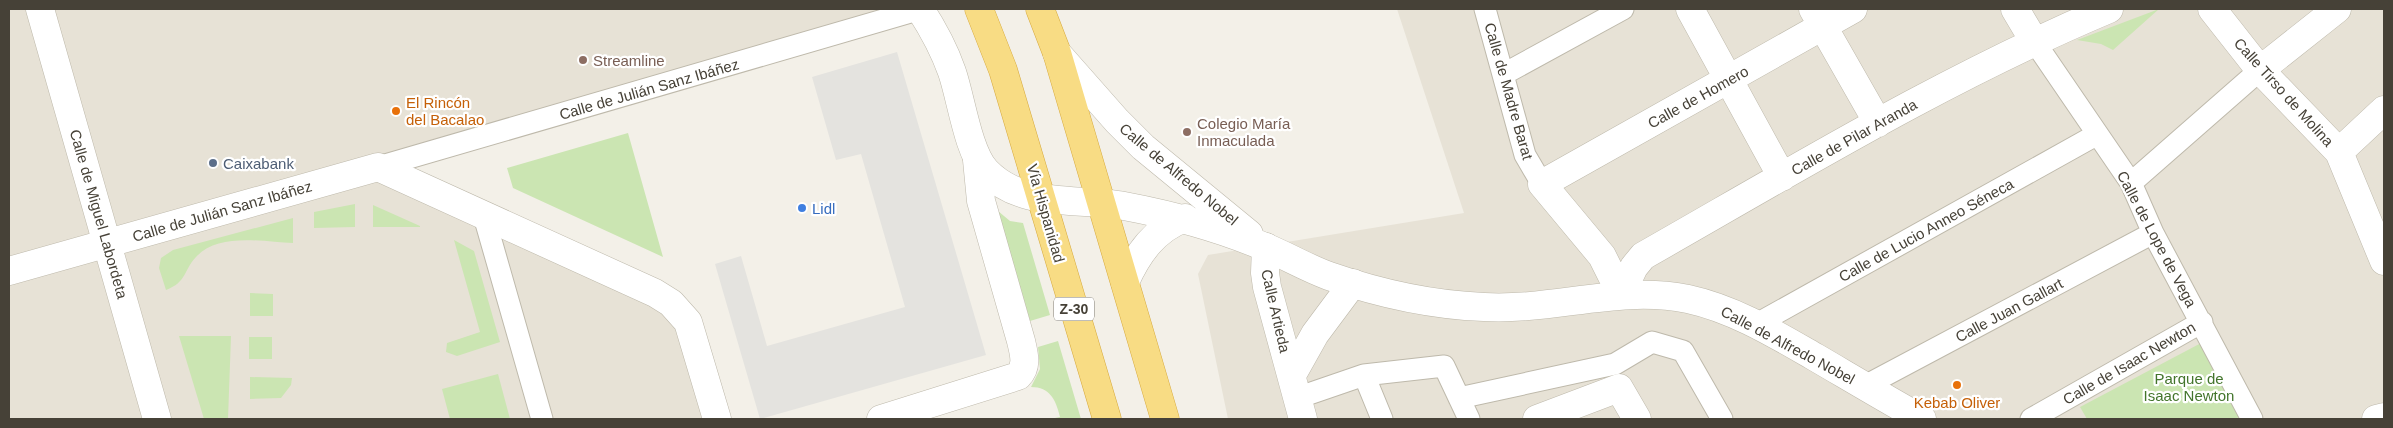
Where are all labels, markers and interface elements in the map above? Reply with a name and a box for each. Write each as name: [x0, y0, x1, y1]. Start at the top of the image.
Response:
street label: Calle de Madre Barat: [1481, 21, 1537, 162]
street label: Calle Tirso de Molina: [2231, 34, 2338, 150]
place label: Streamline: [593, 52, 665, 69]
marker: Streamline: [577, 54, 589, 66]
street label: Calle de Julián Sanz Ibáñez: [557, 55, 741, 123]
street label: Calle de Homero: [1645, 62, 1751, 132]
place label: El Rincón del Bacalao: [406, 94, 484, 128]
street label: Calle de Pilar Aranda: [1788, 95, 1920, 179]
marker: El Rincón del Bacalao: [390, 105, 402, 117]
place label: Colegio María Inmaculada: [1197, 115, 1291, 149]
street label: Calle de Alfredo Nobel: [1116, 120, 1242, 228]
marker: Colegio María Inmaculada: [1181, 126, 1193, 138]
street label: Calle de Miguel Labordeta: [67, 127, 131, 301]
place label: Caixabank: [223, 155, 294, 172]
marker: Caixabank: [207, 157, 219, 169]
street label: Vía Hispanidad: [1024, 162, 1068, 264]
street label: Calle de Lope de Vega: [2114, 168, 2200, 311]
street label: Calle de Lucio Anneo Séneca: [1836, 175, 2017, 285]
street label: Calle de Julián Sanz Ibáñez: [130, 177, 314, 245]
place label: Lidl: [812, 200, 835, 217]
marker: Lidl: [796, 202, 808, 214]
street label: Calle Artieda: [1258, 268, 1294, 355]
street label: Calle Juan Gallart: [1952, 274, 2066, 345]
road number: Z-30: [1054, 298, 1094, 320]
street label: Calle de Alfredo Nobel: [1718, 302, 1858, 388]
street label: Calle de Isaac Newton: [2060, 318, 2198, 408]
park label: Parque de Isaac Newton: [2144, 370, 2234, 404]
marker: Kebab Oliver: [1951, 379, 1963, 391]
place label: Kebab Oliver: [1914, 394, 2000, 411]

